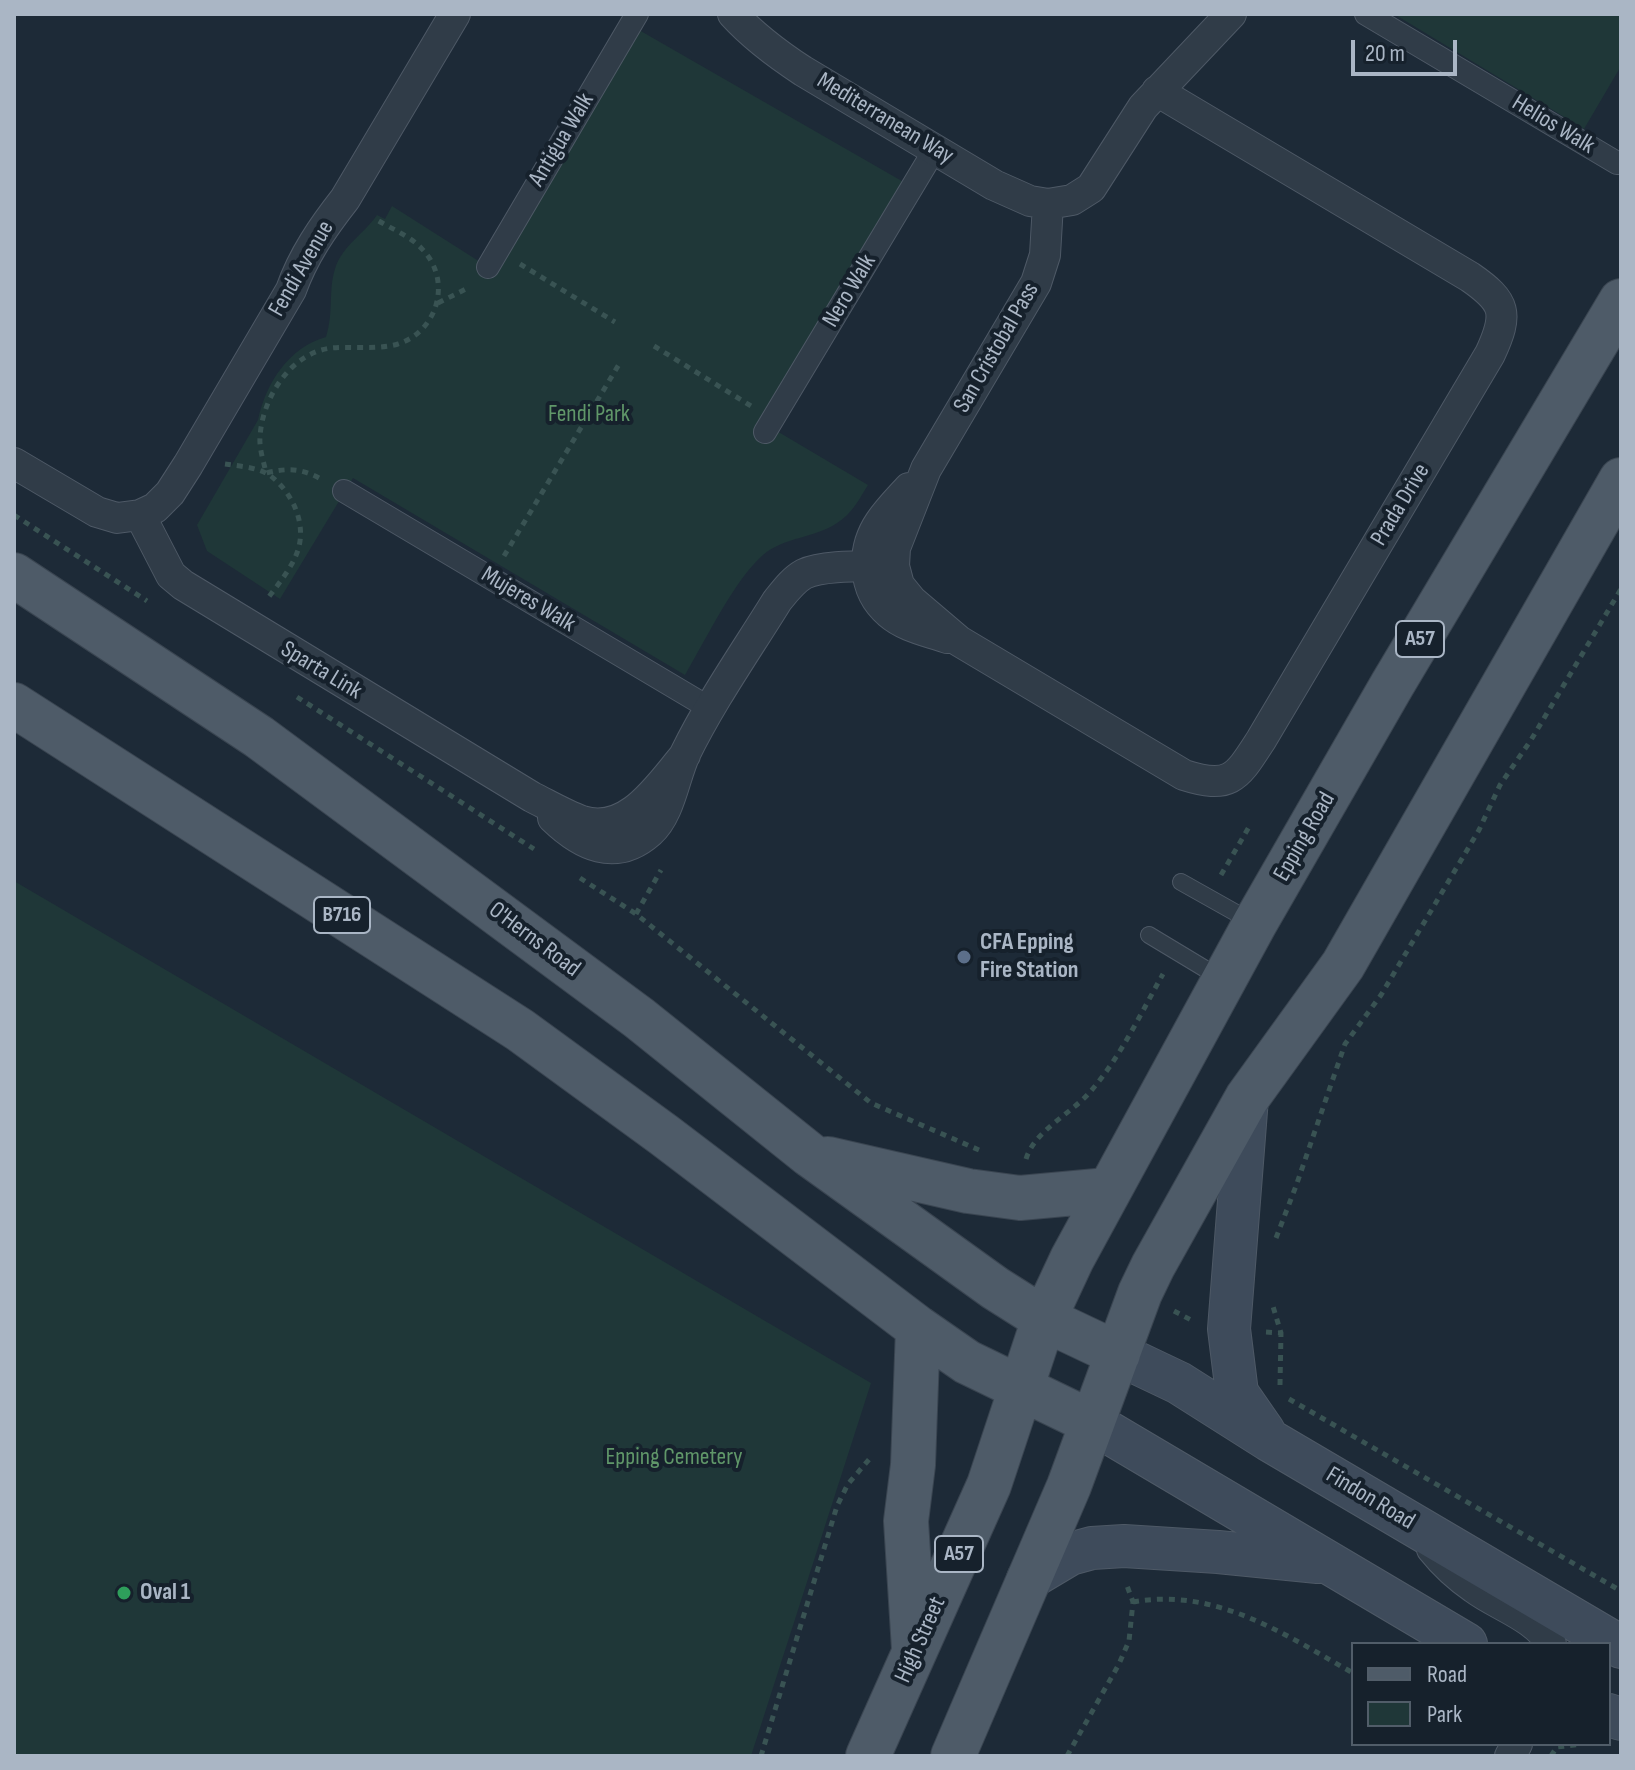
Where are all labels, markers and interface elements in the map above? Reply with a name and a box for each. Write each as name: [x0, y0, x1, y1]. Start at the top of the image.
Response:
scale bar: [1355, 24, 1461, 74]
text: 20 m: [1365, 39, 1405, 68]
street label: Mediterranean Way: [811, 67, 959, 171]
street label: Antigua Walk: [523, 88, 601, 192]
street label: Helios Walk: [1506, 89, 1600, 161]
street label: Fendi Avenue: [263, 216, 341, 322]
street label: Nero Walk: [817, 249, 883, 333]
street label: San Cristobal Pass: [948, 278, 1046, 418]
park label: Fendi Park: [548, 401, 630, 429]
street label: Prada Drive: [1365, 459, 1437, 551]
street label: Mujeres Walk: [476, 561, 580, 639]
road number: A57: [1396, 621, 1444, 657]
street label: Sparta Link: [275, 636, 367, 706]
street label: Epping Road: [1268, 787, 1342, 887]
street label: O'Herns Road: [483, 896, 585, 984]
road number: B716: [314, 897, 370, 933]
place label: CFA Epping Fire Station: [980, 929, 1079, 985]
marker: CFA Epping Fire Station: [955, 948, 973, 966]
park label: Epping Cemetery: [605, 1444, 743, 1472]
street label: Findon Road: [1320, 1461, 1420, 1537]
road number: A57: [935, 1536, 983, 1572]
place label: Oval 1: [140, 1579, 190, 1607]
marker: Oval 1: [115, 1584, 133, 1602]
street label: High Street: [889, 1593, 953, 1687]
legend: [1351, 1642, 1611, 1746]
text: Road: [1427, 1660, 1467, 1689]
text: Park: [1427, 1700, 1462, 1729]

